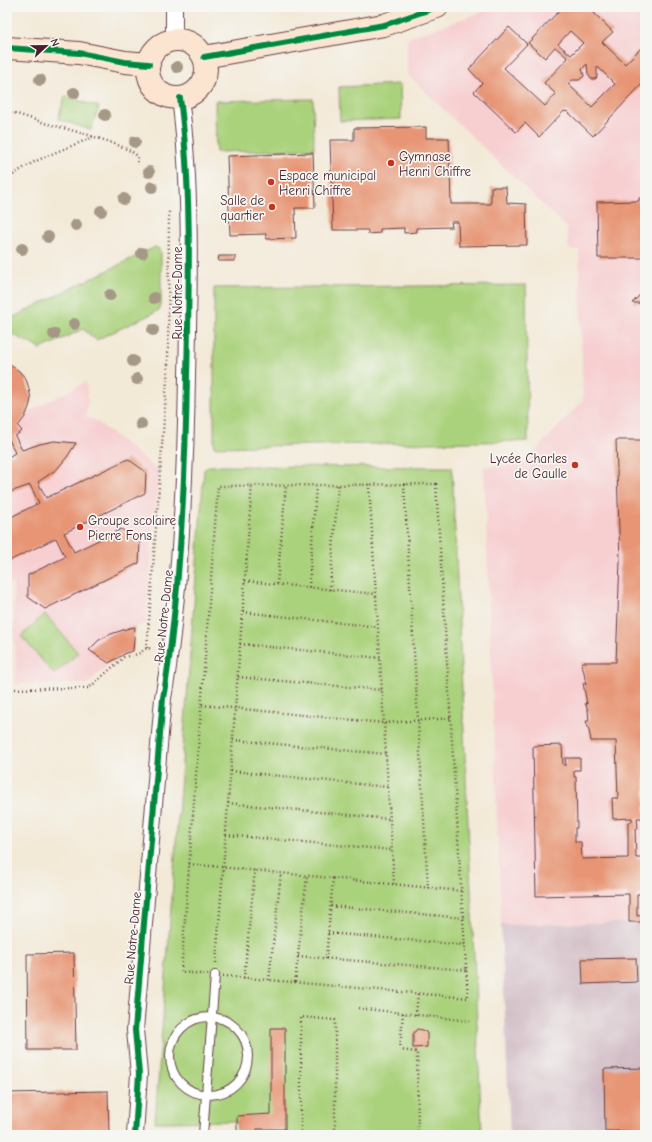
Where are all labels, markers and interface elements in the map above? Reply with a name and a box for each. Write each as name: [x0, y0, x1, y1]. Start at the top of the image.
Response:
north arrow: [26, 26, 66, 66]
text: N: [47, 37, 62, 48]
place label: Gymnase Henri Chiffre: [399, 149, 472, 179]
marker: Gymnase Henri Chiffre: [386, 158, 396, 168]
place label: Espace municipal Henri Chiffre: [279, 168, 376, 198]
marker: Espace municipal Henri Chiffre: [266, 177, 276, 187]
place label: Salle de quartier: [220, 193, 265, 223]
marker: Salle de quartier: [267, 202, 277, 212]
street label: Rue Notre-Dame: [170, 246, 185, 340]
place label: Lycée Charles de Gaulle: [490, 451, 567, 481]
marker: Lycée Charles de Gaulle: [570, 460, 580, 470]
place label: Groupe scolaire Pierre Fons: [88, 513, 176, 543]
marker: Groupe scolaire Pierre Fons: [75, 522, 85, 532]
street label: Rue Notre-Dame: [151, 569, 176, 663]
street label: Rue Notre-Dame: [121, 891, 144, 985]

